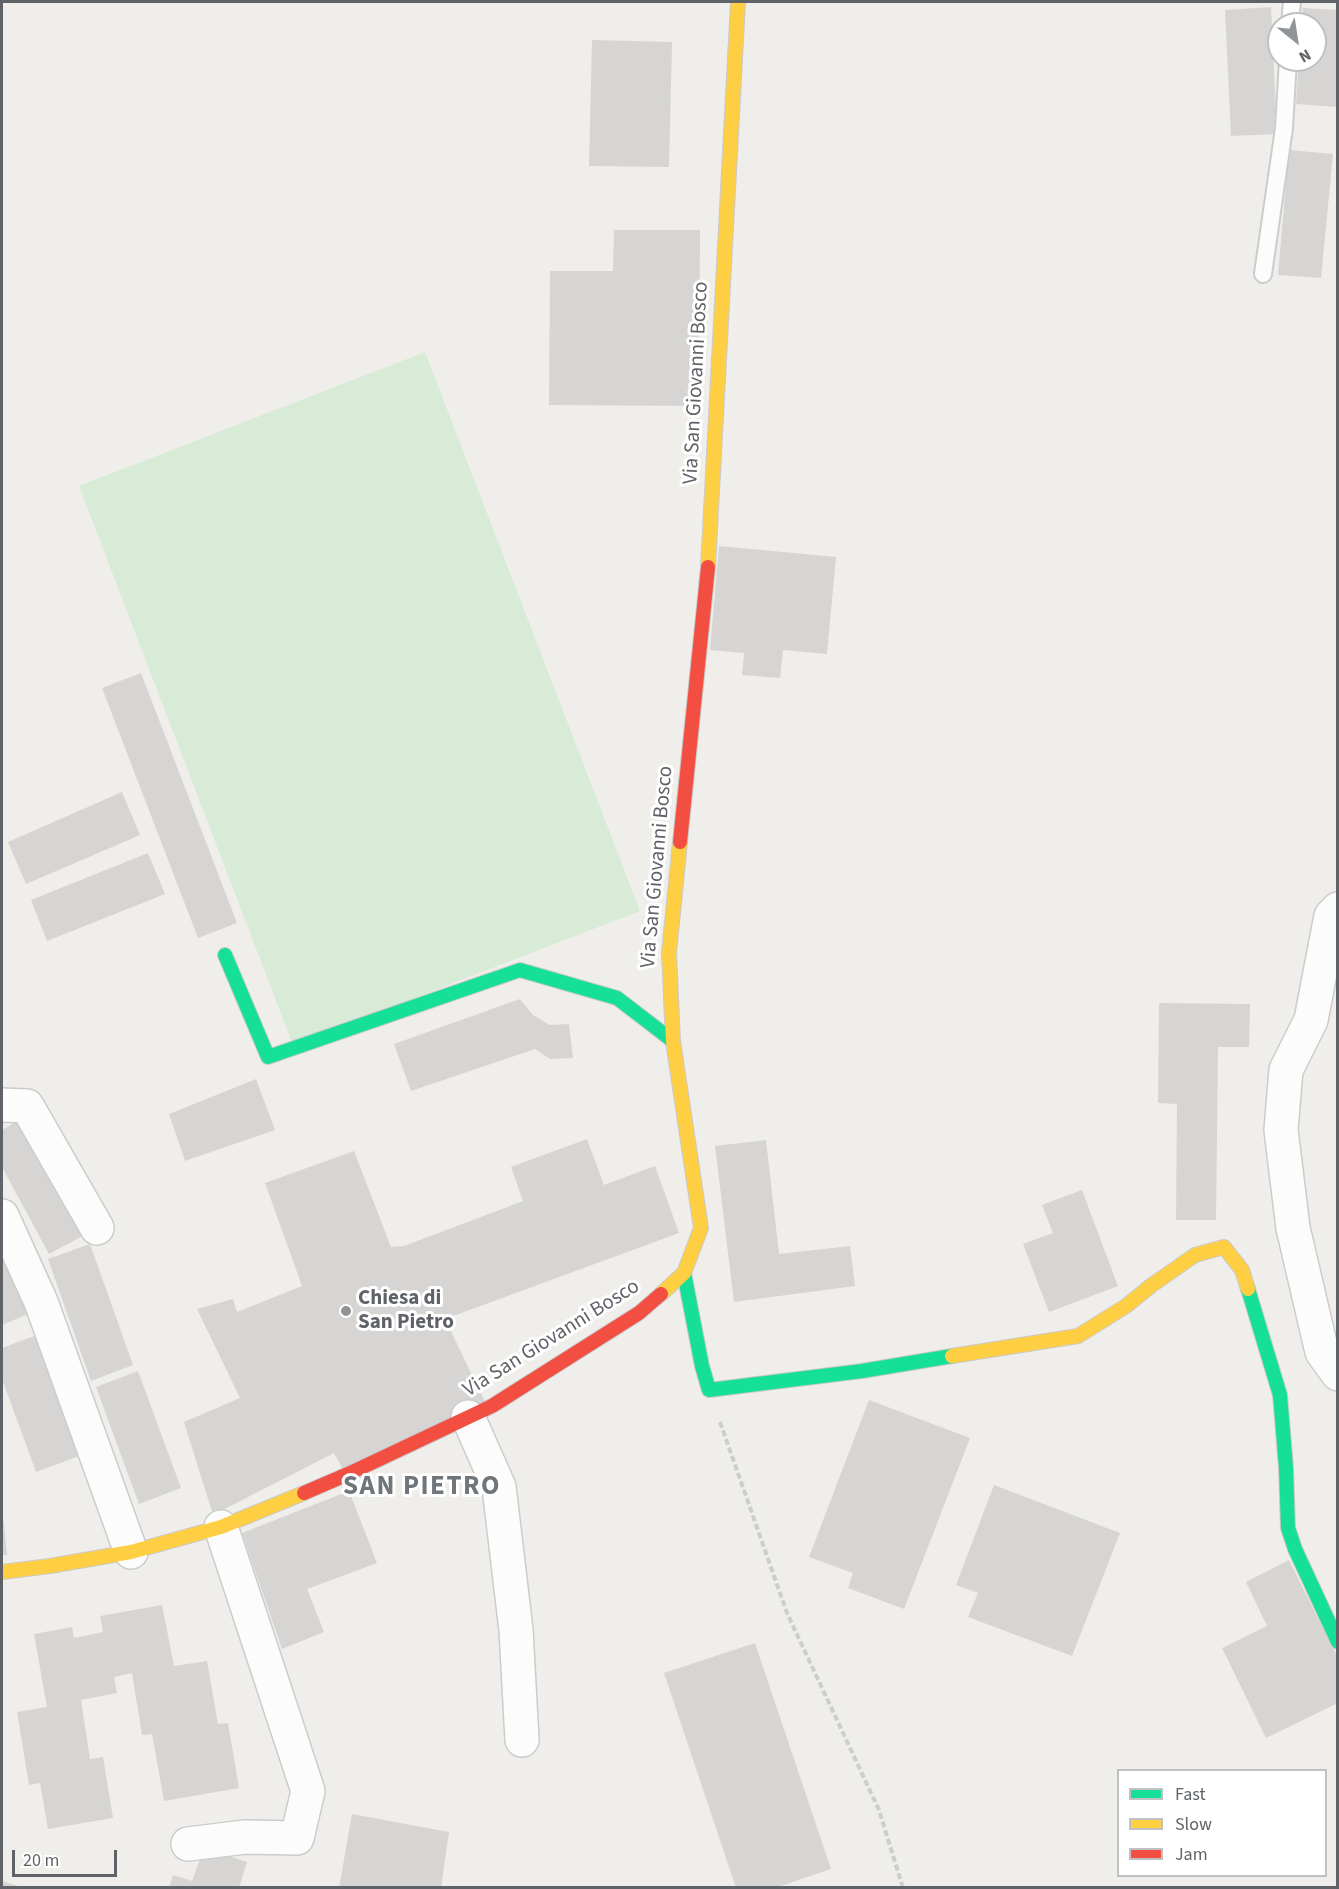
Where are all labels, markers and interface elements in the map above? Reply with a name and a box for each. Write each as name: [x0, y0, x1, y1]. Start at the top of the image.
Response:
north arrow: [1267, 12, 1327, 72]
text: N: [1295, 44, 1315, 68]
street label: Via San Giovanni Bosco: [679, 281, 715, 485]
street label: Via San Giovanni Bosco: [637, 765, 679, 969]
street label: Via San Giovanni Bosco: [459, 1275, 645, 1403]
place label: Chiesa di San Pietro: [358, 1286, 454, 1336]
marker: Chiesa di San Pietro: [339, 1304, 353, 1318]
district label: SAN PIETRO: [343, 1472, 501, 1504]
legend: [1117, 1769, 1327, 1877]
text: Fast: [1175, 1782, 1206, 1807]
text: Slow: [1175, 1812, 1212, 1837]
scale bar: [15, 1838, 120, 1876]
text: Jam: [1175, 1842, 1208, 1867]
text: 20 m: [23, 1848, 59, 1873]

